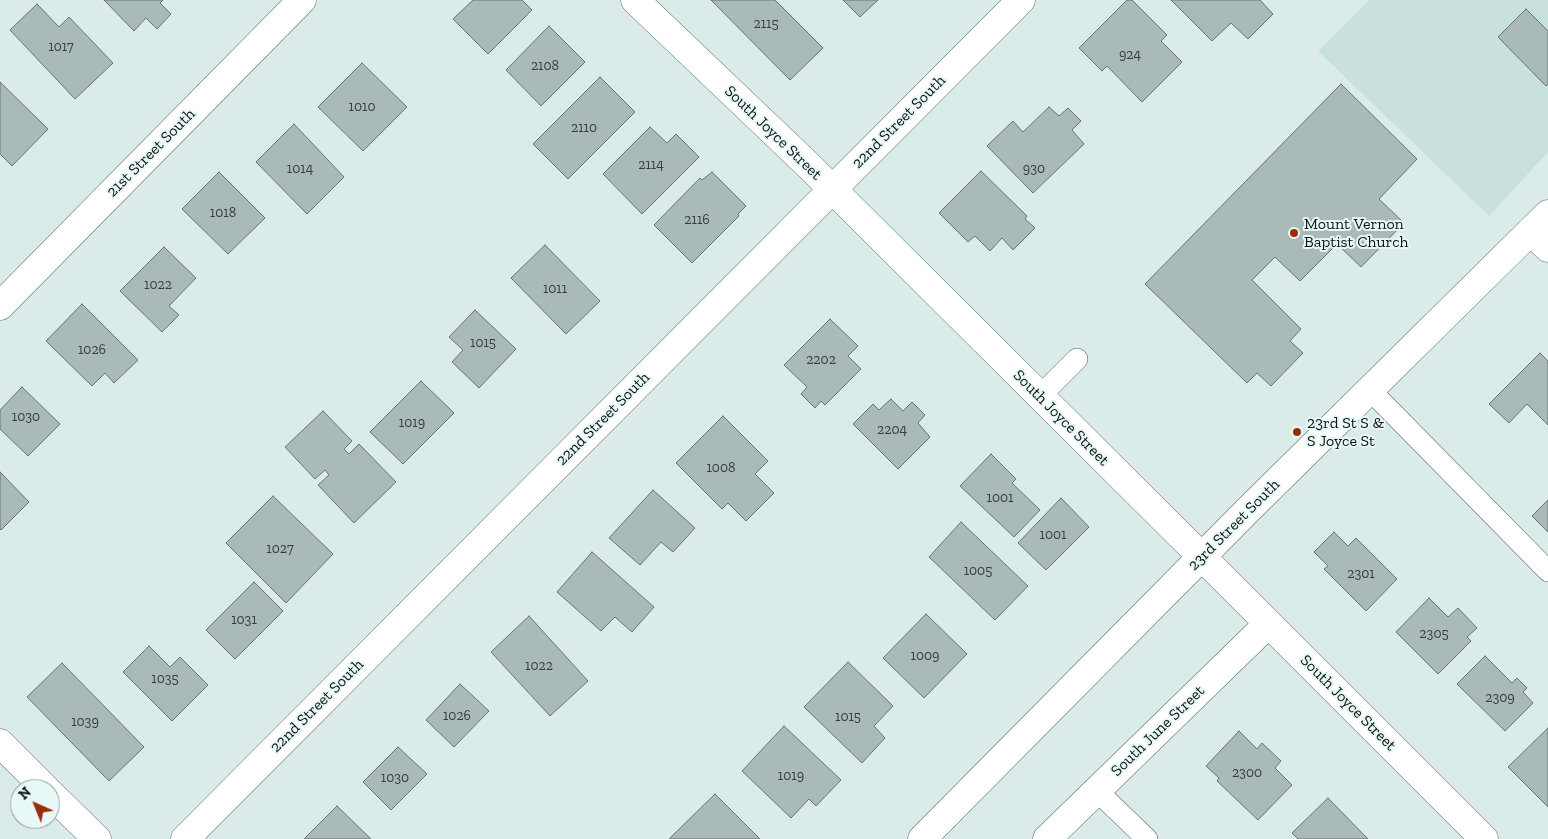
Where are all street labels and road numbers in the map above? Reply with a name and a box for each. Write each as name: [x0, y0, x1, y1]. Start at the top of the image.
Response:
street label: 22nd Street South: [848, 71, 950, 173]
street label: South Joyce Street: [720, 82, 826, 184]
street label: 21st Street South: [103, 105, 199, 201]
street label: South Joyce Street: [1009, 366, 1113, 470]
street label: 22nd Street South: [552, 368, 654, 470]
street label: 23rd Street South: [1184, 475, 1284, 575]
street label: South Joyce Street: [1296, 651, 1400, 755]
street label: 22nd Street South: [266, 655, 368, 757]
street label: South June Street: [1107, 681, 1209, 781]

